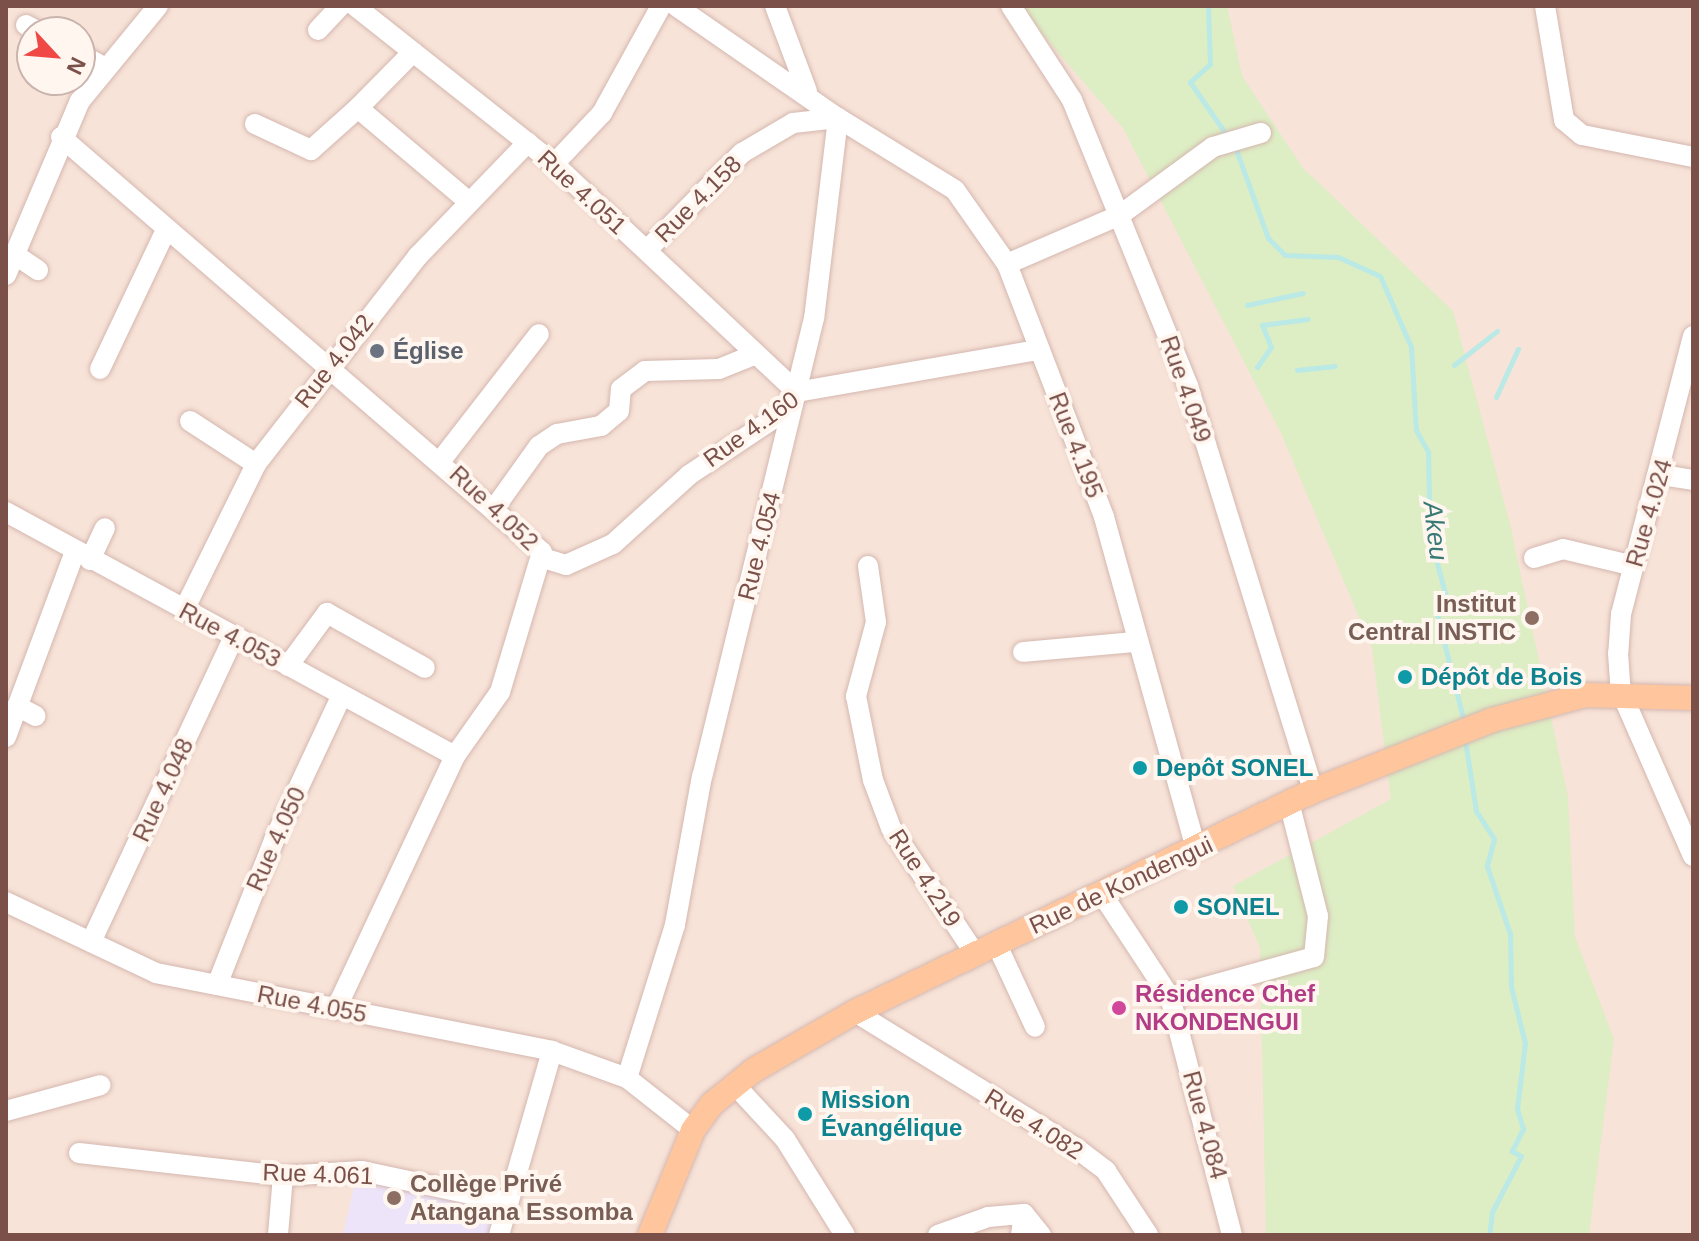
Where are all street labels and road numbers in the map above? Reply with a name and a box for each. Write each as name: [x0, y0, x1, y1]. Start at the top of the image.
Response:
street label: Rue 4.051: [532, 144, 632, 240]
street label: Rue 4.158: [649, 150, 747, 248]
street label: Rue 4.042: [289, 308, 379, 414]
street label: Rue 4.049: [1154, 332, 1218, 446]
street label: Rue 4.160: [698, 385, 804, 473]
street label: Rue 4.195: [1043, 388, 1109, 502]
street label: Rue 4.024: [1620, 456, 1678, 570]
street label: Rue 4.052: [444, 460, 544, 556]
street label: Rue 4.054: [732, 489, 786, 603]
street label: Rue 4.053: [174, 596, 286, 674]
street label: Rue 4.048: [127, 734, 199, 846]
street label: Rue 4.050: [240, 783, 312, 895]
street label: Rue 4.219: [883, 824, 967, 932]
street label: Rue de Kondengui: [1025, 830, 1217, 940]
street label: Rue 4.055: [255, 979, 369, 1029]
street label: Rue 4.084: [1177, 1068, 1233, 1182]
street label: Rue 4.082: [979, 1082, 1089, 1166]
street label: Rue 4.061: [262, 1158, 374, 1190]

